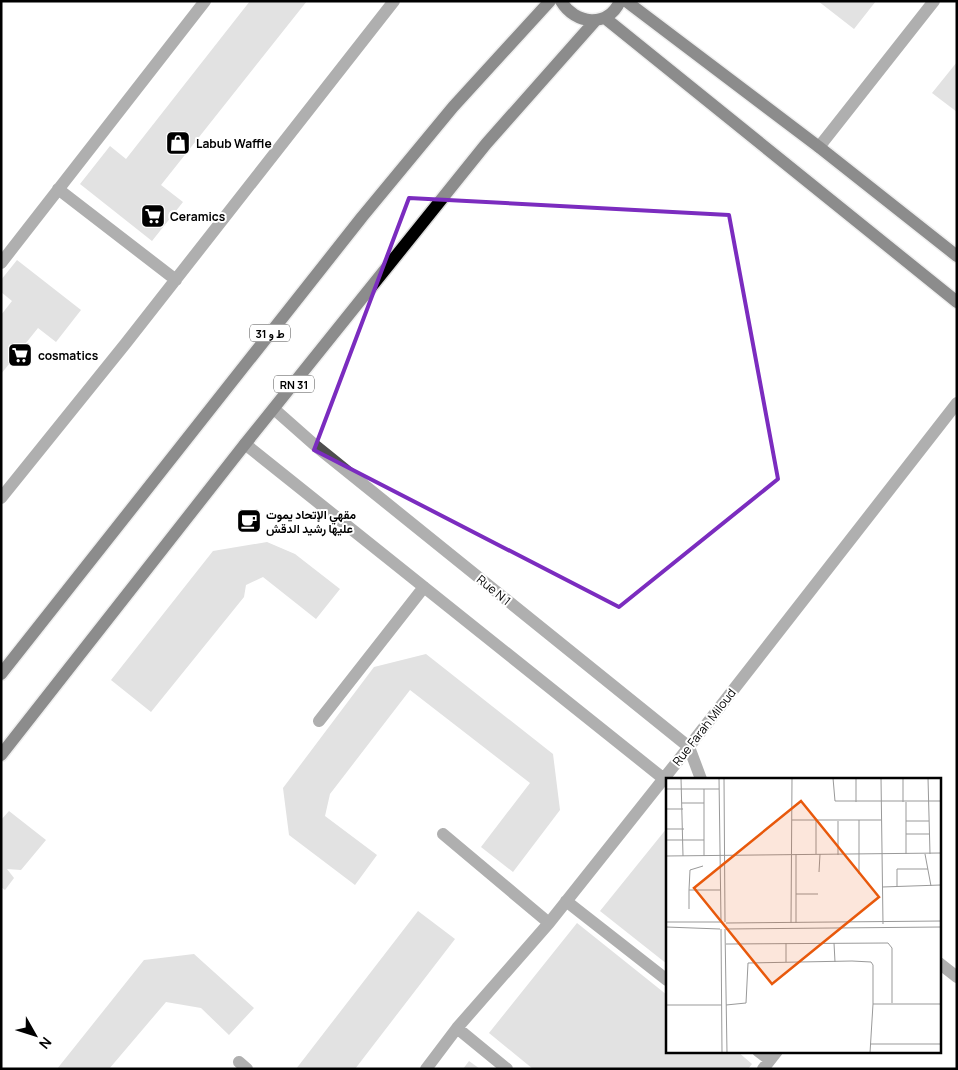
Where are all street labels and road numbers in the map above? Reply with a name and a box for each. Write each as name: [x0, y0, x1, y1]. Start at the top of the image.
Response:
road number: ط و 31: [250, 324, 290, 342]
road number: RN 31: [274, 376, 314, 392]
street label: Rue N 1: [473, 571, 515, 609]
street label: Rue Farah Miloud: [668, 685, 740, 769]

